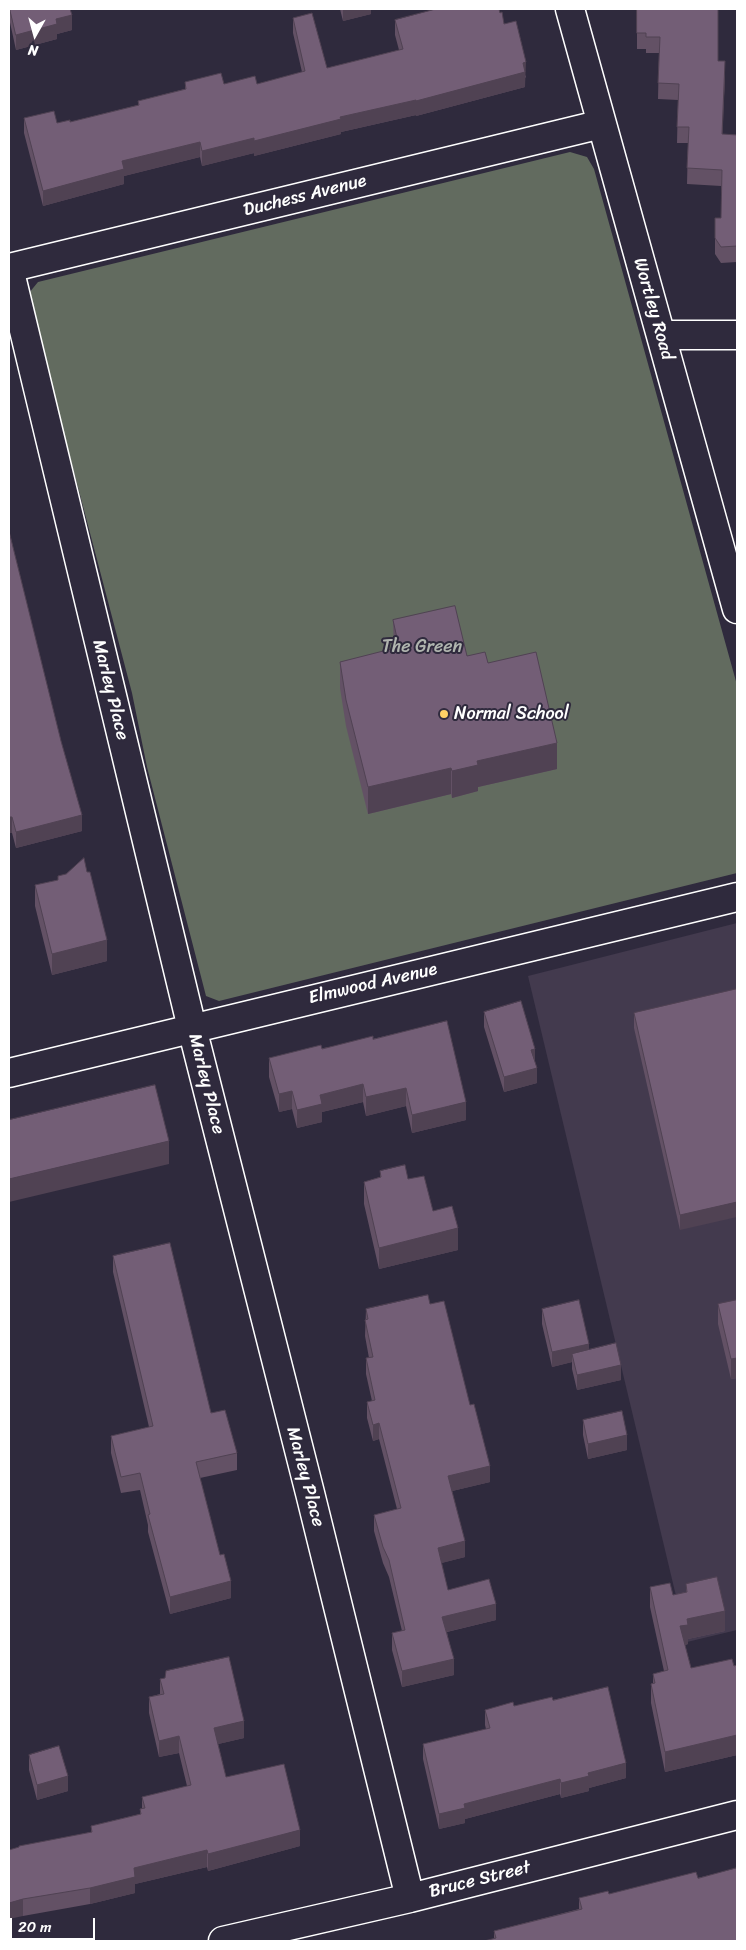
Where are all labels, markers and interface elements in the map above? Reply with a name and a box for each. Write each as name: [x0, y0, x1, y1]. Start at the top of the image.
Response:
north arrow: [10, 10, 60, 60]
text: N: [27, 37, 39, 63]
street label: Duchess Avenue: [241, 170, 369, 222]
street label: Wortley Road: [628, 255, 678, 363]
park label: The Green: [382, 636, 462, 658]
street label: Marley Place: [87, 638, 133, 742]
place label: Normal School: [454, 703, 569, 725]
marker: Normal School: [438, 708, 450, 720]
street label: Elmwood Avenue: [307, 959, 439, 1009]
street label: Marley Place: [183, 1032, 229, 1136]
street label: Marley Place: [281, 1425, 329, 1529]
street label: Bruce Street: [427, 1857, 533, 1903]
scale bar: [12, 1908, 98, 1940]
text: 20 m: [18, 1914, 52, 1940]

